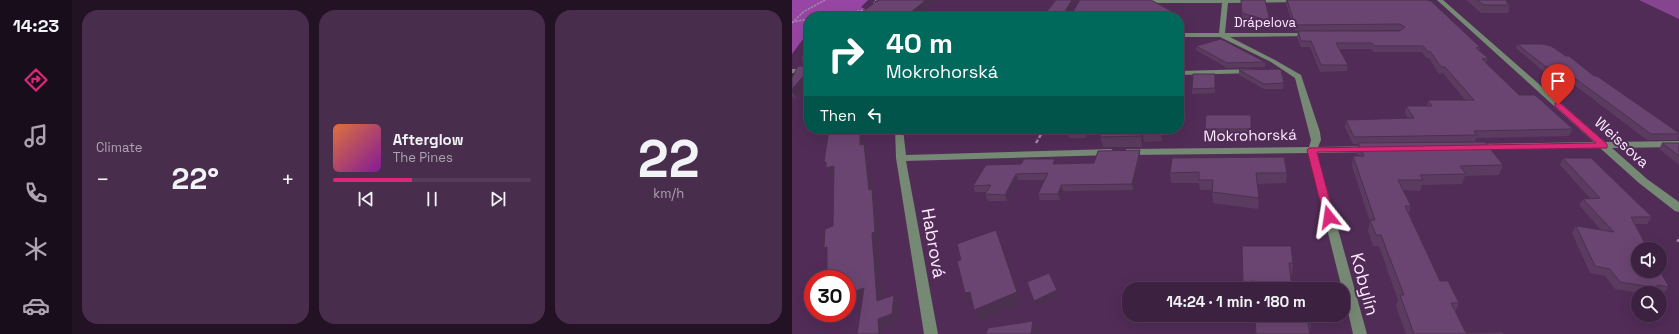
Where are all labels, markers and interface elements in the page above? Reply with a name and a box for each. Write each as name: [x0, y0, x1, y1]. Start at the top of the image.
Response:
text: 14:23: [13, 14, 59, 37]
street label: Drápelova: [1234, 14, 1297, 31]
text: 40 m: [886, 25, 953, 61]
icon: right: [820, 28, 872, 80]
text: Mokrohorská: [886, 60, 998, 83]
pin: [1541, 64, 1575, 105]
icon: directions: [22, 66, 50, 94]
icon: arrive: [1547, 70, 1569, 92]
icon: left: [864, 104, 886, 126]
text: Then: [820, 106, 856, 125]
street label: Weissova: [1591, 113, 1653, 172]
icon: music: [22, 122, 50, 150]
street label: Mokrohorská: [1203, 125, 1297, 145]
text: 22: [638, 126, 700, 192]
text: Afterglow: [393, 130, 464, 149]
text: Climate: [96, 139, 142, 156]
text: The Pines: [393, 149, 453, 166]
text: 22°: [172, 159, 219, 198]
text: −: [96, 165, 110, 193]
text: +: [281, 165, 295, 193]
icon: phone: [22, 179, 50, 207]
text: km/h: [653, 185, 684, 202]
icon: previous: [355, 188, 377, 210]
icon: pause: [421, 188, 443, 210]
icon: next: [487, 188, 509, 210]
position arrow: [1308, 196, 1350, 238]
street label: Habrová: [917, 206, 951, 280]
icon: climate: [22, 235, 50, 263]
map controls: [1631, 242, 1667, 322]
button: sound: [1631, 242, 1667, 278]
street label: Kobylín: [1346, 250, 1384, 318]
speed limit sign: 30: [804, 270, 856, 322]
button: search: [1631, 286, 1667, 322]
icon: car: [22, 292, 50, 320]
text: 14:24 · 1 min · 180 m: [1166, 292, 1306, 311]

